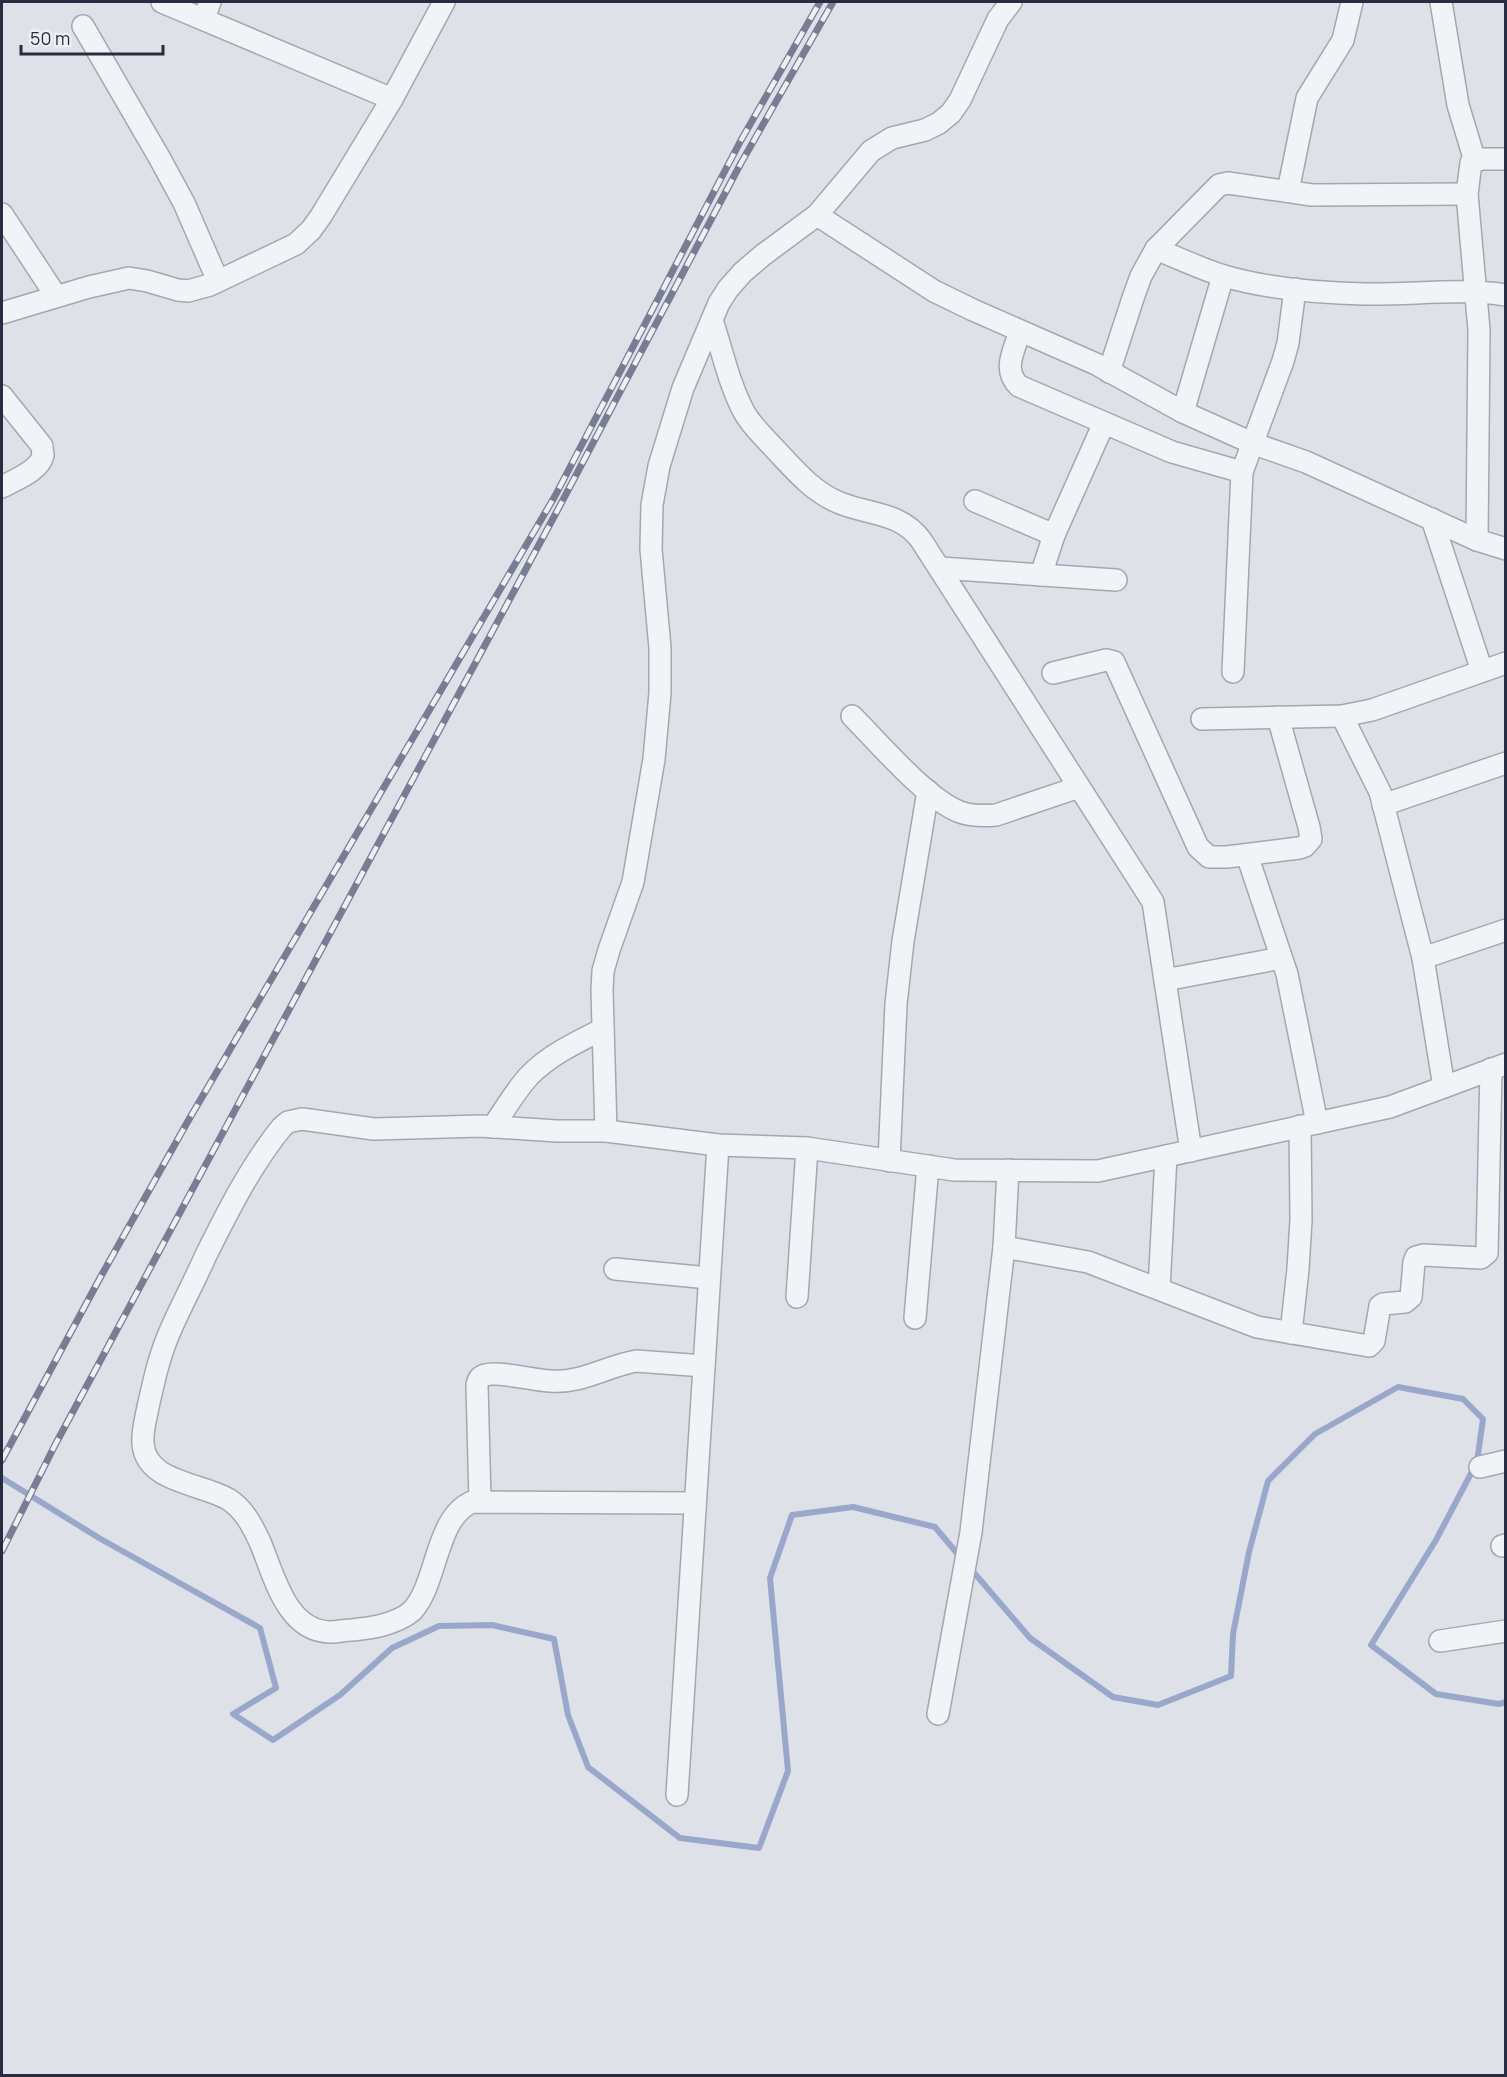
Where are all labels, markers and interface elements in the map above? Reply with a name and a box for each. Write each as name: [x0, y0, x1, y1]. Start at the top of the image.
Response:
scale bar: [21, 18, 164, 56]
text: 50 m: [30, 26, 70, 50]

